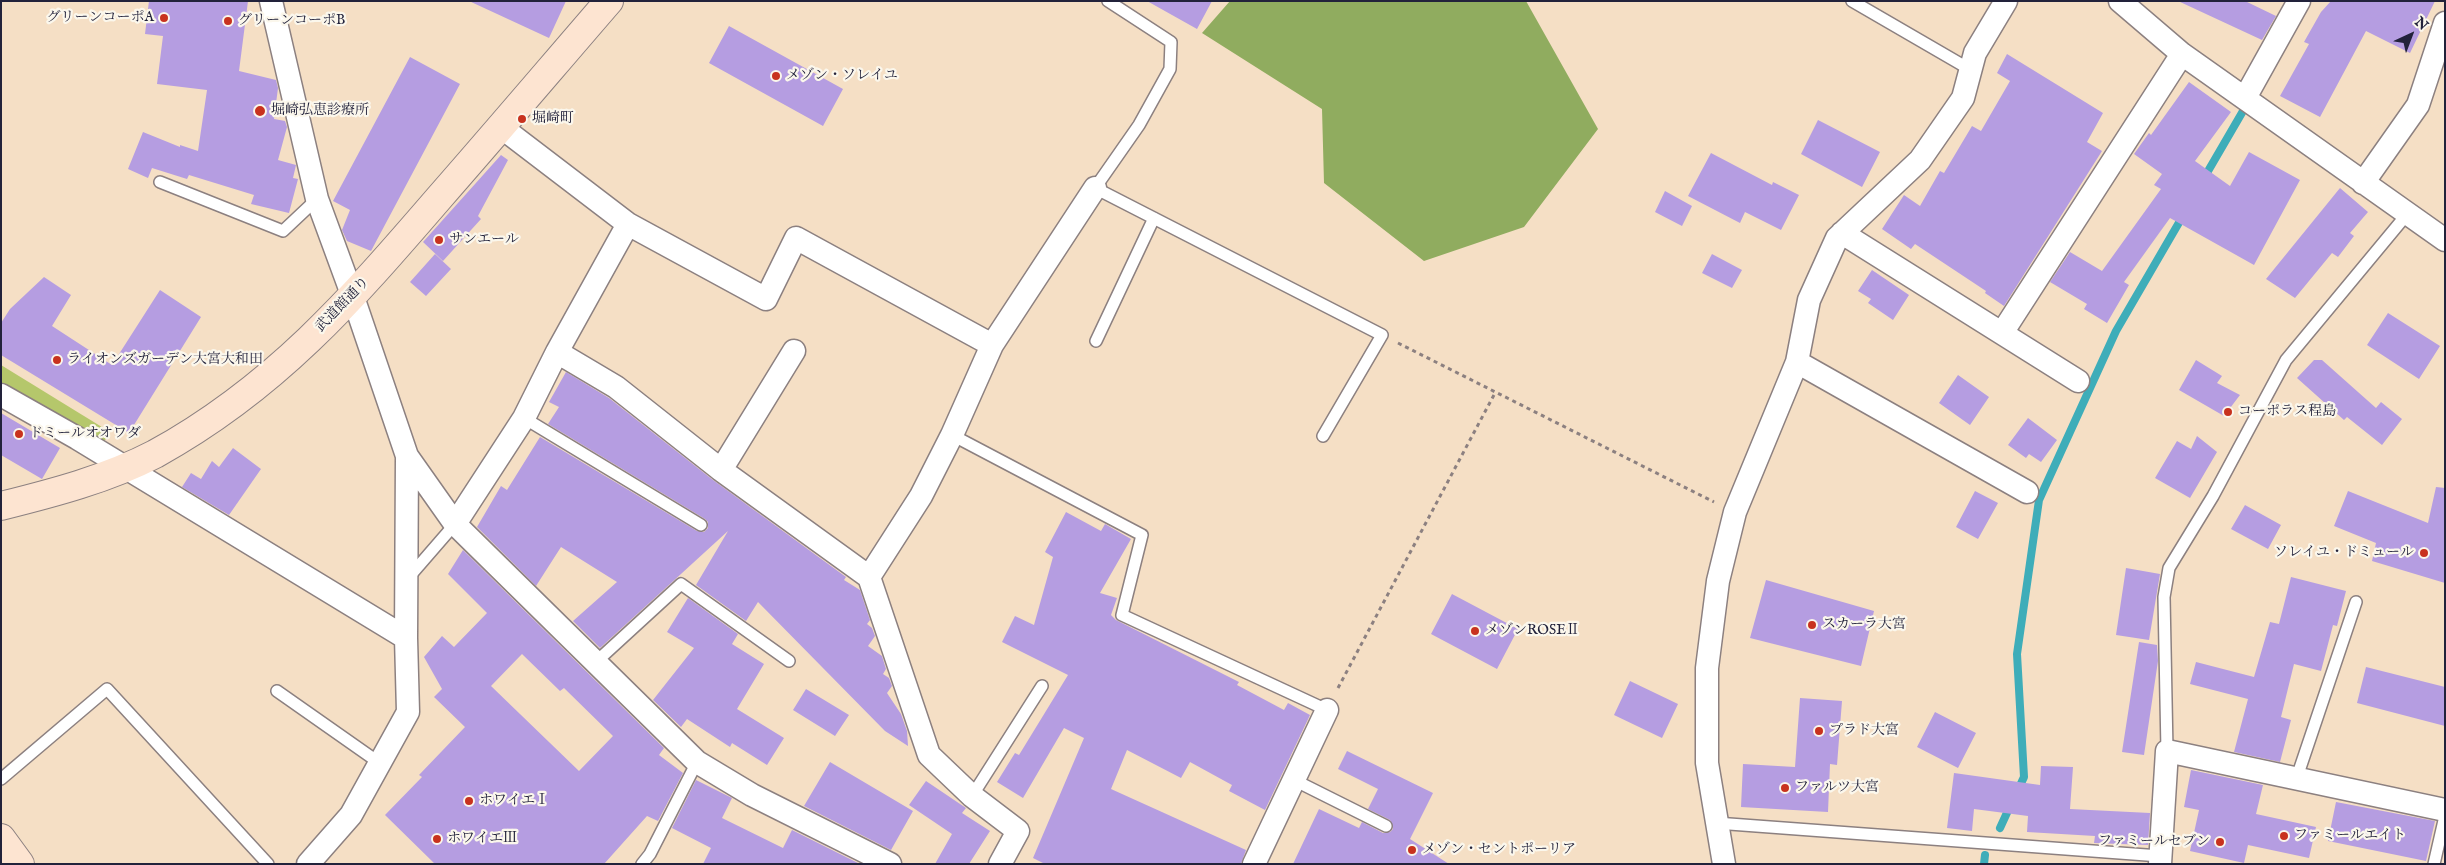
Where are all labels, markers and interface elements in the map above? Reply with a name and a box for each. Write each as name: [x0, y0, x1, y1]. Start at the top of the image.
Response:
place label: グリーンコーポA: [47, 10, 154, 26]
north arrow: [2386, 10, 2436, 60]
marker: グリーンコーポA: [158, 12, 170, 24]
place label: グリーンコーポB: [238, 13, 345, 29]
text: N: [2411, 13, 2432, 35]
marker: グリーンコーポB: [222, 15, 234, 27]
place label: メゾン・ソレイユ: [786, 68, 898, 84]
marker: メゾン・ソレイユ: [770, 70, 782, 82]
place label: 堀崎弘恵診療所: [271, 103, 369, 119]
marker: 堀崎弘恵診療所: [253, 104, 267, 118]
place label: 堀崎町: [532, 111, 574, 127]
marker: 堀崎町: [516, 113, 528, 125]
place label: サンエール: [449, 232, 519, 248]
marker: サンエール: [433, 234, 445, 246]
street label: 武道館通り: [313, 274, 373, 336]
place label: ライオンズガーデン大宮大和田: [67, 352, 263, 368]
marker: ライオンズガーデン大宮大和田: [51, 354, 63, 366]
place label: コーポラス程島: [2238, 404, 2336, 420]
marker: コーポラス程島: [2222, 406, 2234, 418]
place label: ドミールオオワダ: [29, 426, 141, 442]
marker: ドミールオオワダ: [13, 428, 25, 440]
place label: ソレイユ・ドミュール: [2274, 545, 2414, 561]
marker: ソレイユ・ドミュール: [2418, 547, 2430, 559]
place label: スカーラ大宮: [1822, 617, 1906, 633]
marker: スカーラ大宮: [1806, 619, 1818, 631]
place label: メゾンROSEⅡ: [1485, 623, 1580, 639]
marker: メゾンROSEⅡ: [1469, 625, 1481, 637]
place label: プラド大宮: [1829, 723, 1899, 739]
marker: プラド大宮: [1813, 725, 1825, 737]
place label: ファルツ大宮: [1795, 780, 1879, 796]
marker: ファルツ大宮: [1779, 782, 1791, 794]
place label: ホワイエⅠ: [479, 793, 549, 809]
marker: ホワイエⅠ: [463, 795, 475, 807]
place label: ファミールエイト: [2294, 828, 2406, 844]
marker: ファミールエイト: [2278, 830, 2290, 842]
place label: ホワイエⅢ: [447, 831, 517, 847]
marker: ホワイエⅢ: [431, 833, 443, 845]
place label: ファミールセブン: [2098, 834, 2210, 850]
marker: ファミールセブン: [2214, 836, 2226, 848]
place label: メゾン・セントポーリア: [1422, 842, 1576, 858]
marker: メゾン・セントポーリア: [1406, 844, 1418, 856]

